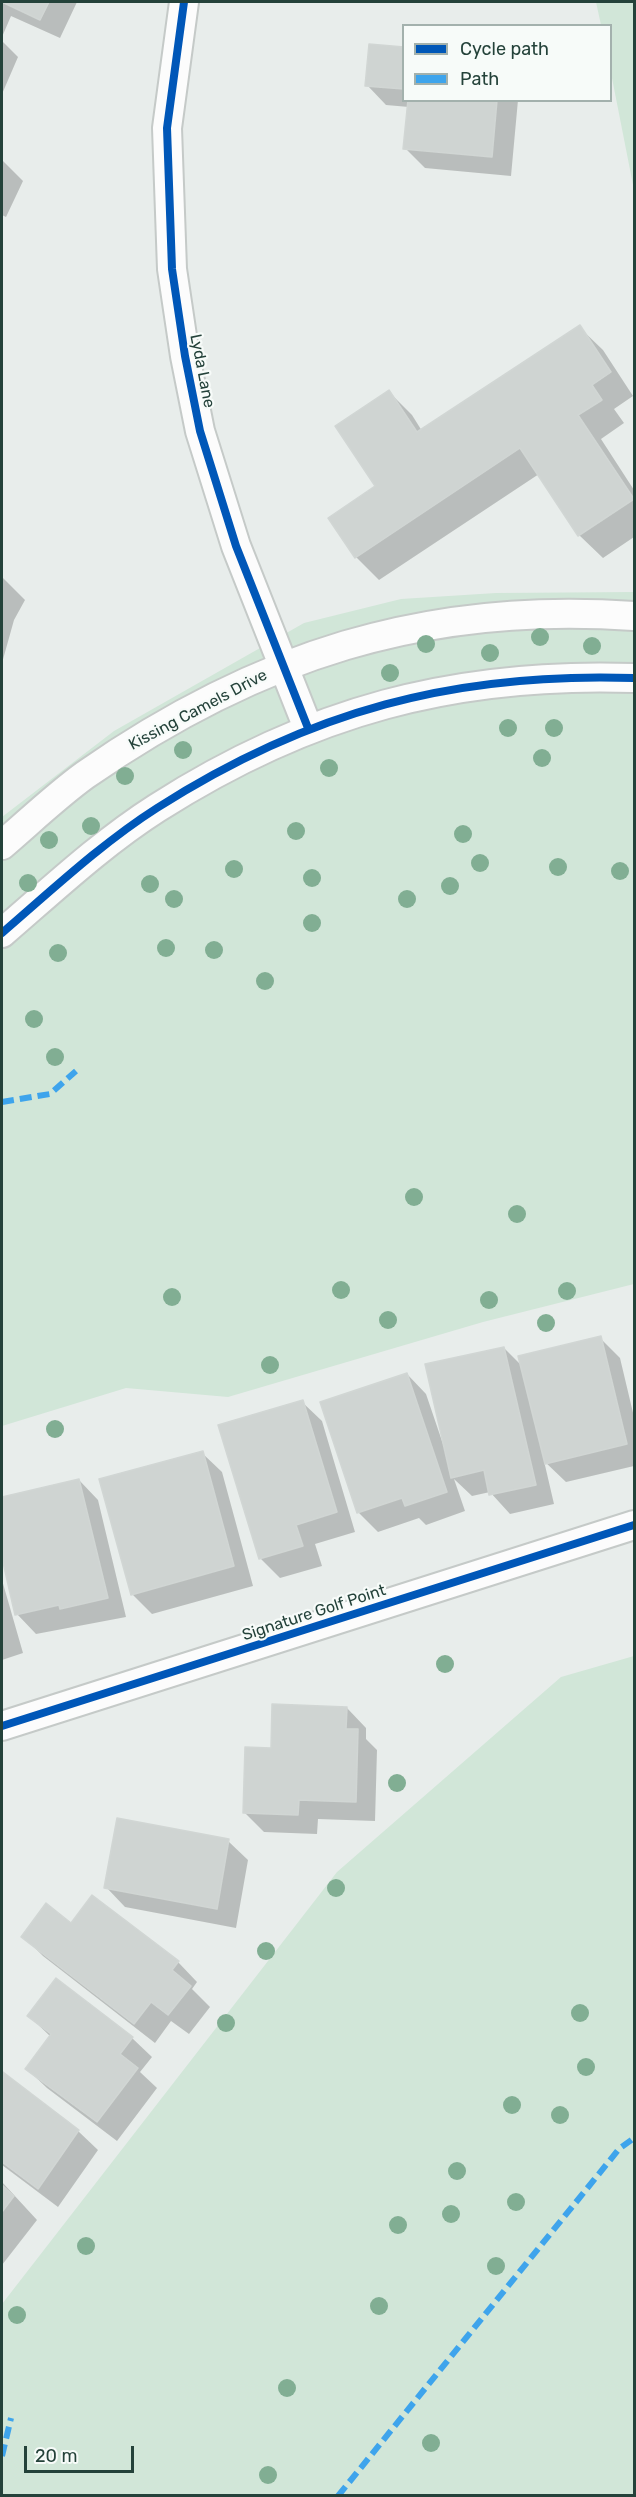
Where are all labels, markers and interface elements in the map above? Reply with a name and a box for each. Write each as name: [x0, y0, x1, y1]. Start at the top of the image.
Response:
legend: [402, 24, 612, 102]
text: Cycle path: [460, 38, 549, 60]
text: Path: [460, 68, 499, 90]
street label: Lyda Lane: [185, 332, 219, 410]
street label: Kissing Camels Drive: [126, 665, 270, 755]
street label: Signature Golf Point: [240, 1581, 388, 1645]
scale bar: [27, 2434, 136, 2472]
text: 20 m: [35, 2445, 77, 2467]

